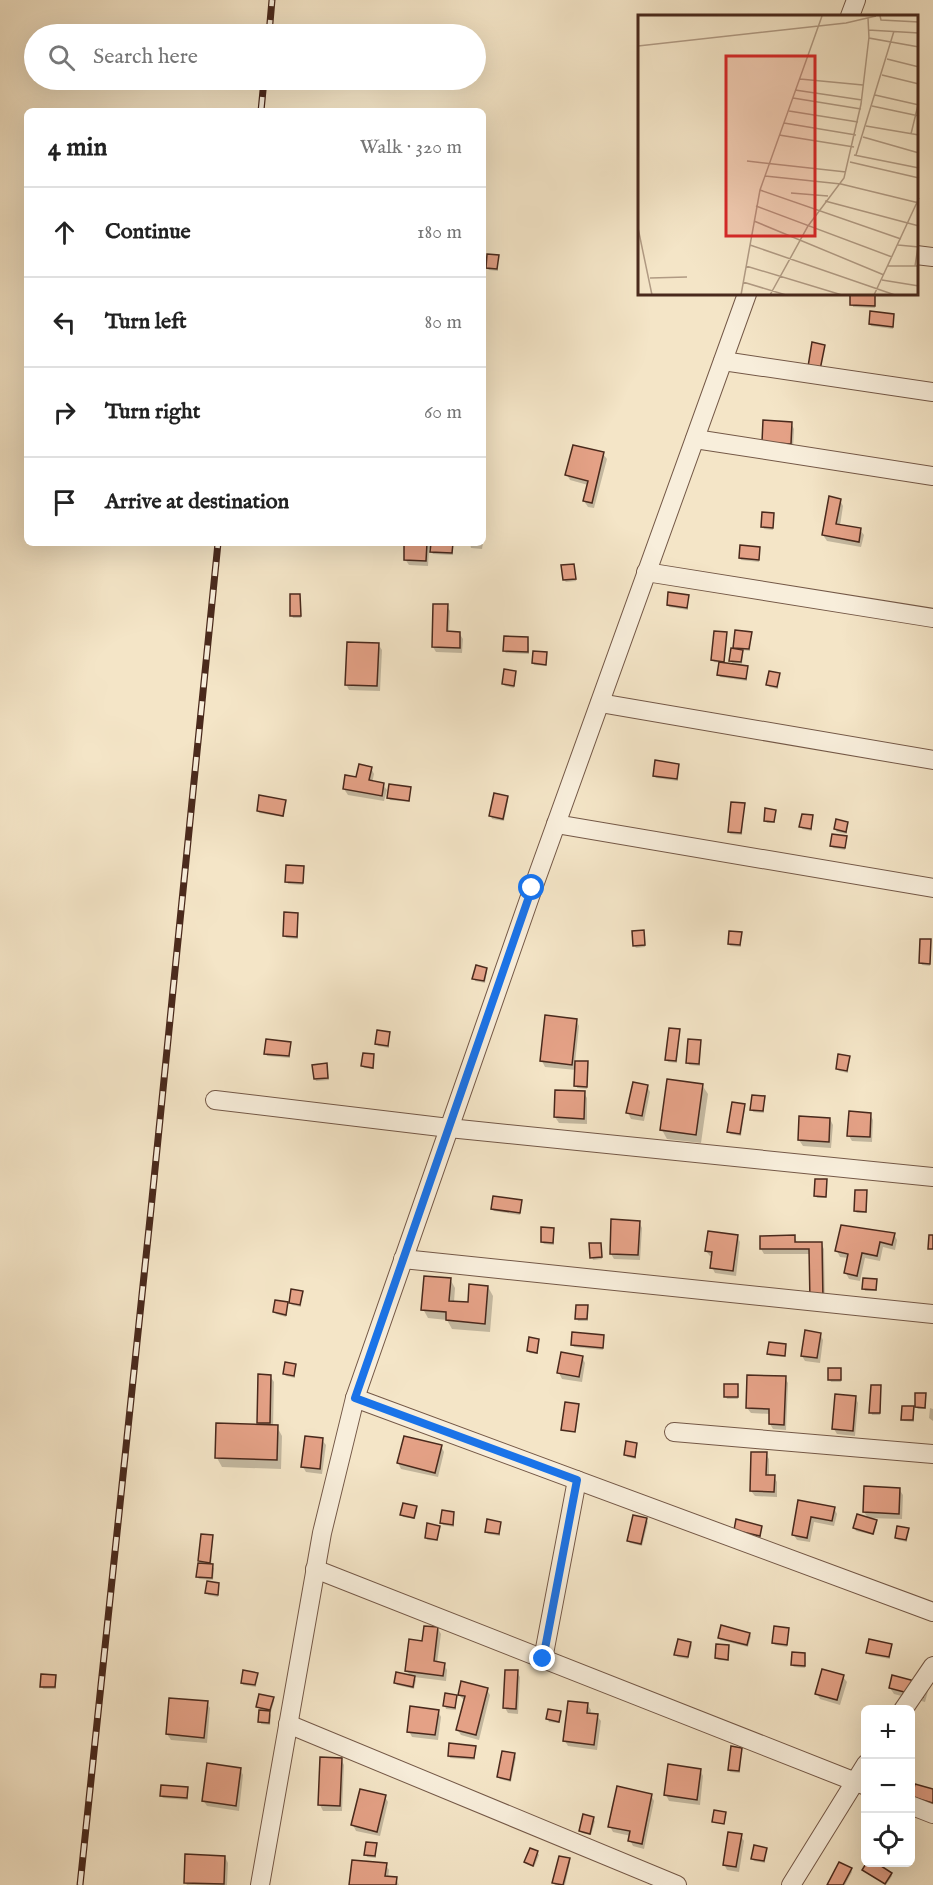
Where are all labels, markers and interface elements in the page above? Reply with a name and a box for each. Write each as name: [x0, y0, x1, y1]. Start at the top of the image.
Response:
inset map: [638, 15, 918, 296]
search box: [24, 24, 486, 90]
icon: search: [45, 41, 78, 74]
text: Search here: [93, 43, 198, 71]
text: 4 min: [48, 131, 107, 164]
text: Walk · 320 m: [360, 135, 462, 160]
icon: ahead: [48, 216, 81, 249]
text: Continue: [105, 218, 191, 246]
text: 180 m: [417, 220, 462, 245]
icon: left: [48, 306, 81, 339]
text: Turn left: [105, 308, 187, 336]
text: 80 m: [425, 310, 462, 335]
icon: right: [48, 396, 81, 429]
text: Turn right: [105, 398, 200, 426]
text: 60 m: [424, 400, 462, 425]
icon: arrive: [48, 486, 81, 519]
text: Arrive at destination: [105, 488, 289, 516]
route start: [518, 874, 544, 900]
route end: [529, 1645, 555, 1671]
map controls: [861, 1705, 915, 1867]
button: +: [861, 1705, 915, 1759]
button: −: [861, 1759, 915, 1813]
button: locate: [861, 1813, 915, 1867]

